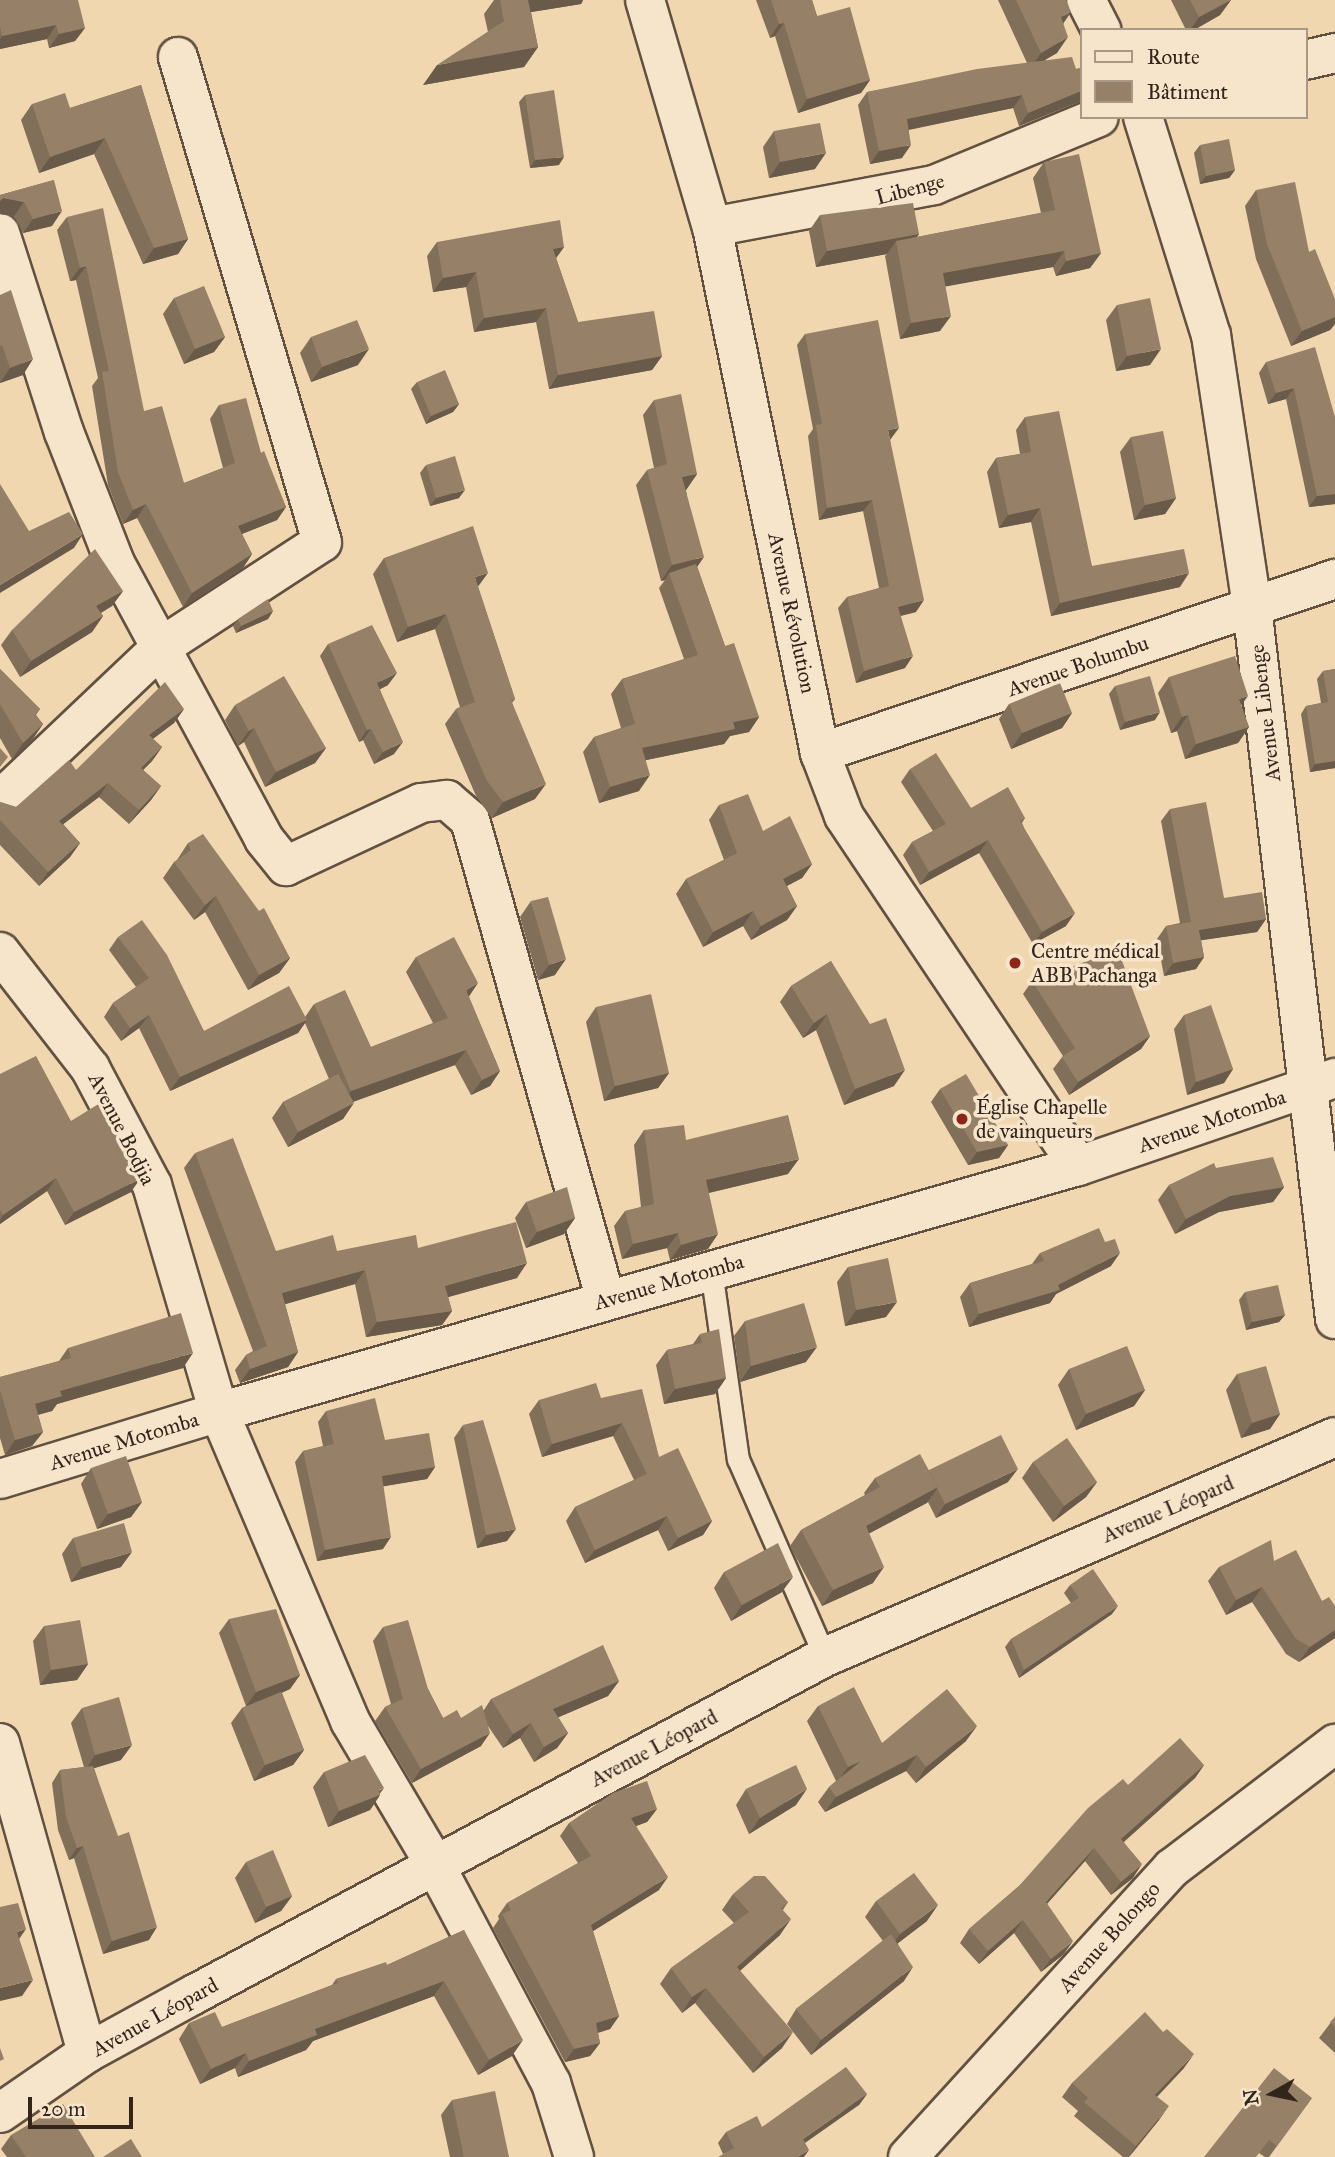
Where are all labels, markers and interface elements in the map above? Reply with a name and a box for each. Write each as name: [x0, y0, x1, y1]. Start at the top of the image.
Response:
legend: [1080, 28, 1307, 119]
text: Route: [1147, 44, 1200, 70]
text: Bâtiment: [1147, 79, 1228, 105]
street label: Libenge: [873, 168, 947, 210]
street label: Avenue Révolution: [763, 530, 821, 696]
street label: Avenue Bolumbu: [1004, 630, 1152, 702]
street label: Avenue Libenge: [1244, 643, 1286, 783]
place label: Centre médical ABB Pachanga: [1031, 938, 1160, 988]
marker: Centre médical ABB Pachanga: [1005, 953, 1025, 973]
street label: Avenue Bodjia: [83, 1069, 161, 1189]
street label: Avenue Motomba: [1135, 1084, 1289, 1158]
place label: Église Chapelle de vainqueurs: [976, 1094, 1107, 1144]
marker: Église Chapelle de vainqueurs: [954, 1111, 970, 1127]
street label: Avenue Motomba: [591, 1249, 747, 1315]
street label: Avenue Motomba: [46, 1406, 202, 1476]
street label: Avenue Léopard: [1099, 1470, 1237, 1548]
street label: Avenue Léopard: [586, 1704, 722, 1792]
street label: Avenue Bolongo: [1053, 1876, 1165, 1998]
street label: Avenue Léopard: [88, 1972, 222, 2062]
north arrow: [1237, 2059, 1307, 2129]
scale bar: [32, 2084, 136, 2128]
text: N: [1238, 2088, 1263, 2107]
text: 20 m: [41, 2096, 86, 2122]

